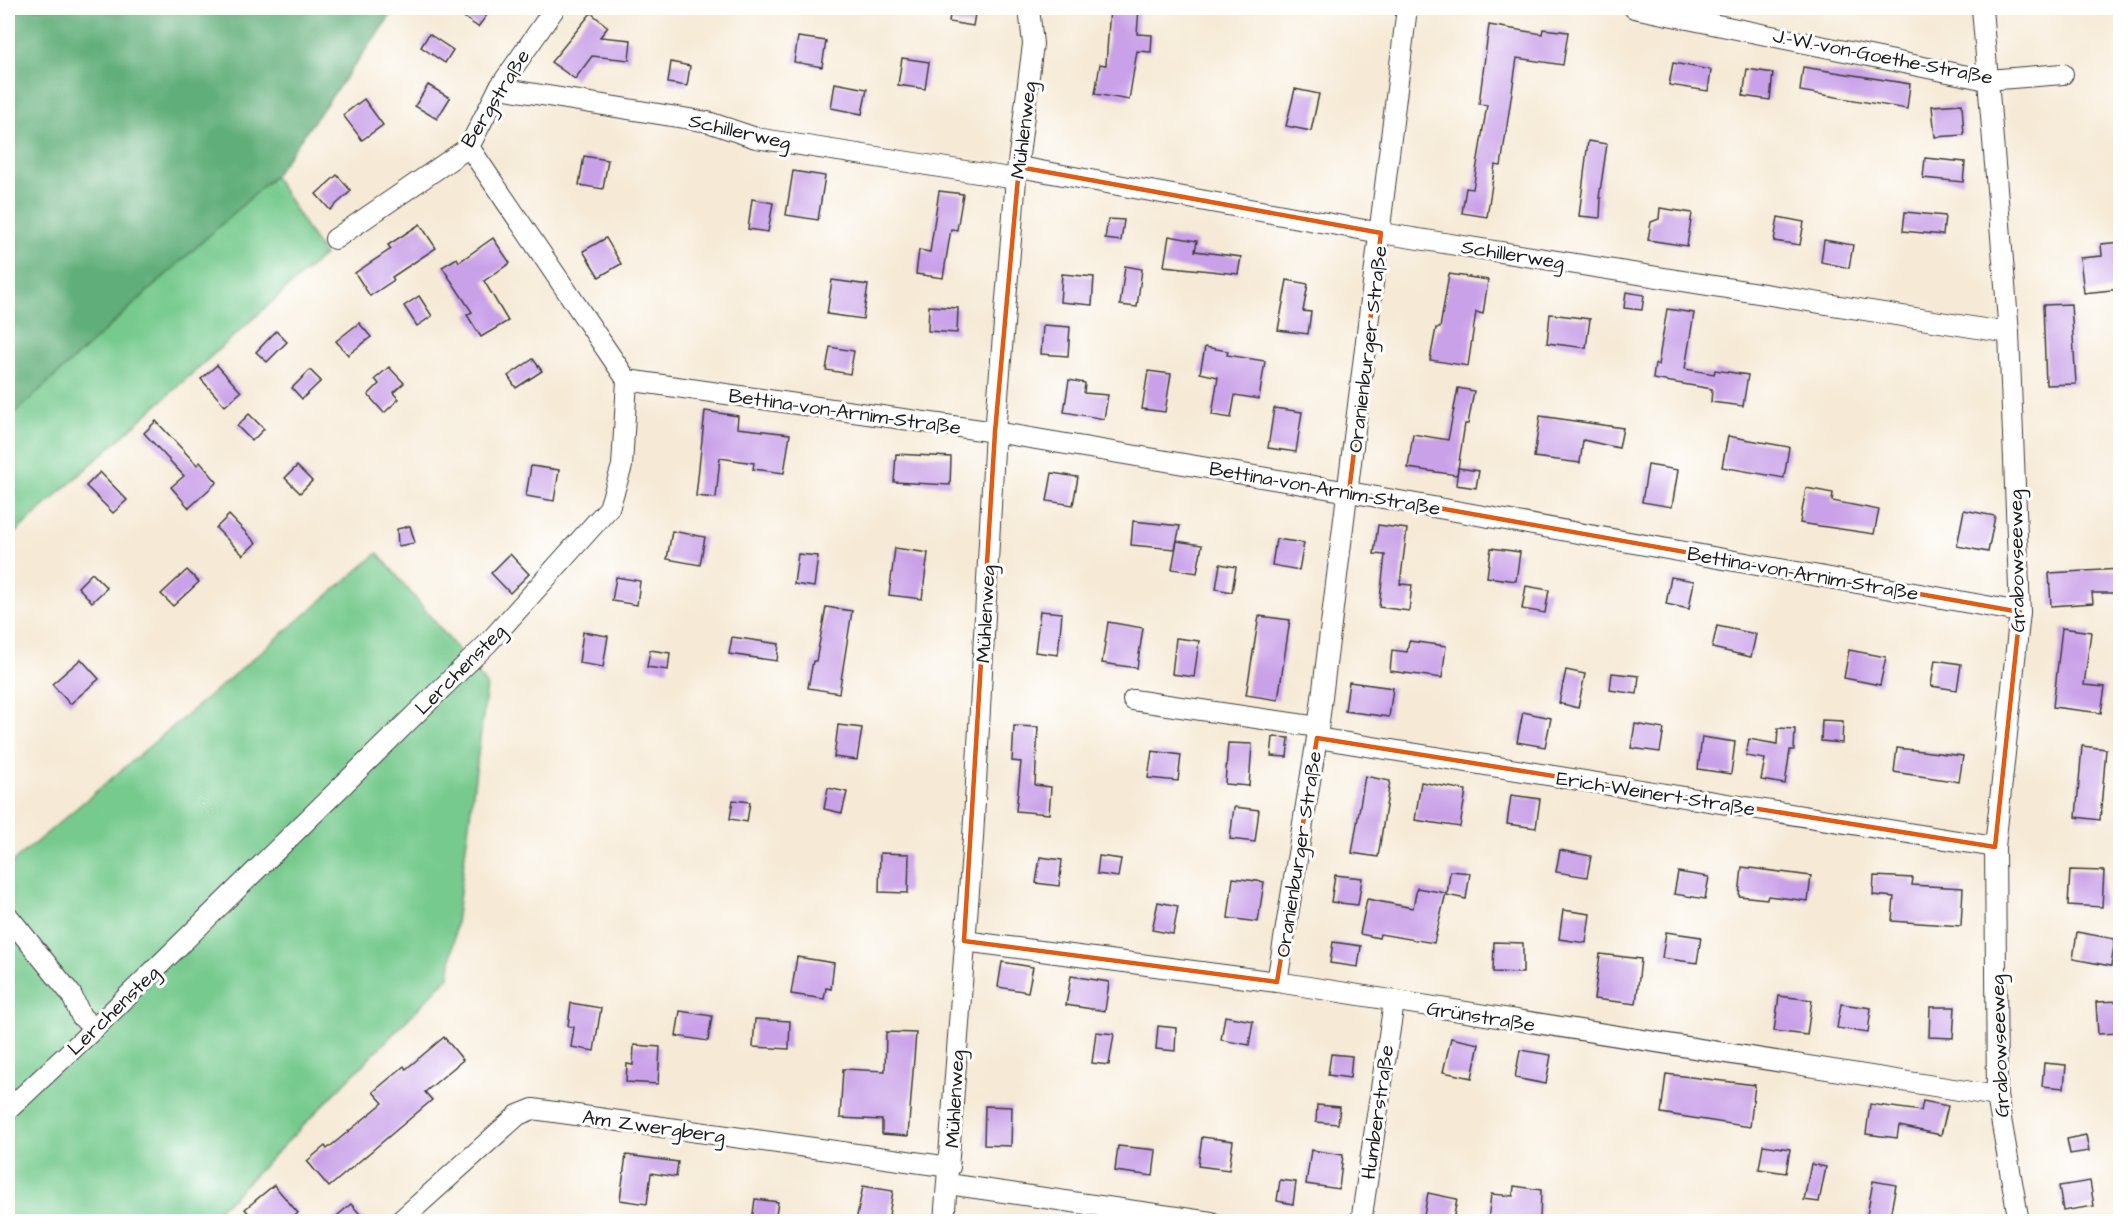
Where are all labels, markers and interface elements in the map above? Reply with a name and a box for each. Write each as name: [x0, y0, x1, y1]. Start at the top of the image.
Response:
street label: J.-W.-von-Goethe-Straße: [1770, 22, 1995, 92]
street label: Bergstraße: [455, 44, 538, 153]
street label: Mühlenweg: [1004, 80, 1045, 181]
street label: Schillerweg: [686, 107, 794, 158]
street label: Schillerweg: [1459, 233, 1566, 278]
street label: Oranienburger Straße: [1341, 244, 1396, 454]
street label: Bettina-von-Arnim-Straße: [727, 382, 963, 442]
street label: Bettina-von-Arnim-Straße: [1207, 455, 1443, 523]
street label: Grabowseeweg: [2002, 489, 2033, 633]
street label: Bettina-von-Arnim-Straße: [1685, 540, 1921, 608]
street label: Mühlenweg: [969, 564, 1004, 664]
street label: Lerchensteg: [409, 618, 513, 722]
street label: Oranienburger Straße: [1269, 749, 1330, 959]
street label: Erich-Weinert-Straße: [1555, 764, 1757, 824]
street label: Lerchensteg: [61, 960, 167, 1063]
street label: Grabowseeweg: [1984, 974, 2017, 1118]
street label: Grünstraße: [1425, 995, 1537, 1039]
street label: Humberstraße: [1355, 1043, 1401, 1181]
street label: Mühlenweg: [938, 1049, 973, 1149]
street label: Am Zwergberg: [581, 1103, 727, 1152]

